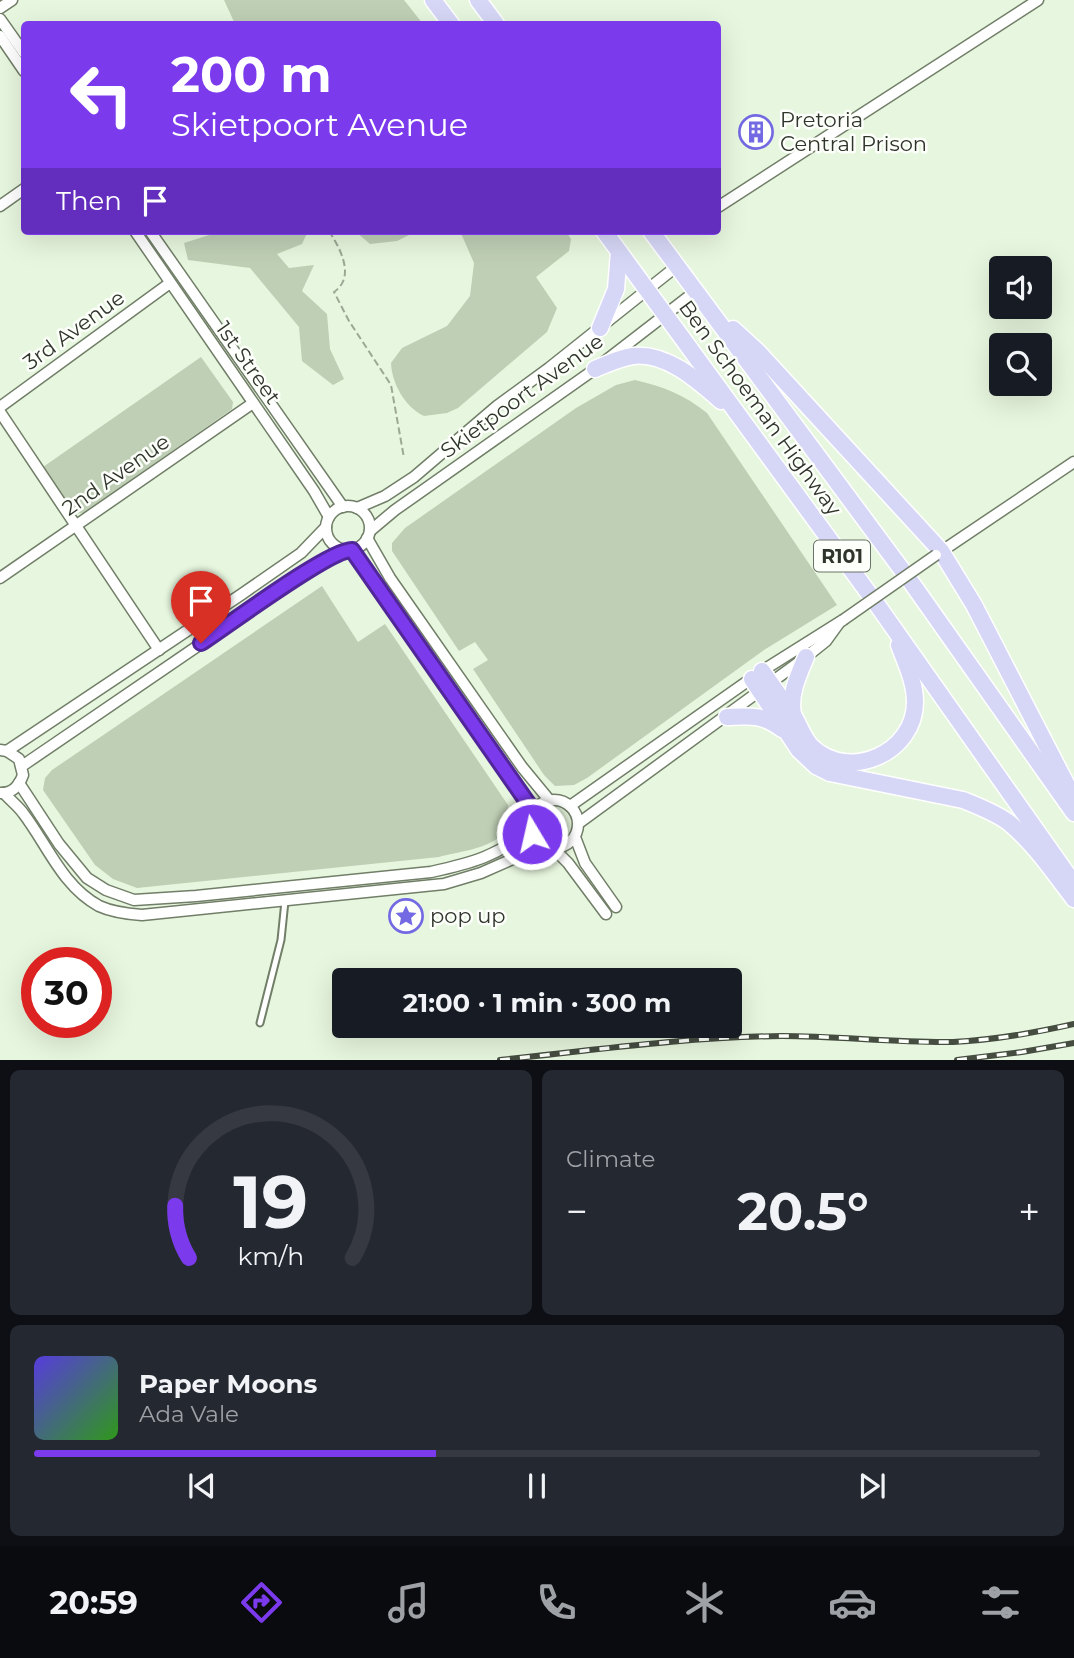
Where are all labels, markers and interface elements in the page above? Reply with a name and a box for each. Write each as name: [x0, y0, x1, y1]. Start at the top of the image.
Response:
text: 200 m: [171, 45, 332, 104]
icon: left: [56, 49, 147, 140]
text: Skietpoort Avenue: [171, 105, 468, 144]
place label: Pretoria Central Prison: [780, 107, 927, 156]
building icon: Pretoria Central Prison: [737, 113, 775, 151]
icon: arrive: [136, 182, 174, 220]
text: Then: [56, 185, 122, 217]
map controls: [989, 256, 1052, 396]
button: sound: [989, 256, 1052, 319]
street label: 3rd Avenue: [18, 285, 129, 375]
street label: Ben Schoeman Highway: [674, 295, 847, 521]
street label: 1st Street: [211, 316, 286, 409]
street label: Skietpoort Avenue: [436, 328, 608, 463]
button: search: [989, 333, 1052, 396]
street label: 2nd Avenue: [57, 428, 174, 521]
road number: R101: [814, 540, 870, 572]
pin: [171, 571, 231, 643]
icon: arrive: [182, 582, 220, 620]
position arrow: [495, 797, 569, 871]
place icon: pop up: [387, 897, 425, 935]
place label: pop up: [430, 903, 506, 928]
speed limit sign: 30: [21, 947, 112, 1038]
text: 21:00 · 1 min · 300 m: [403, 987, 671, 1019]
text: Climate: [566, 1145, 655, 1173]
text: 19: [234, 1159, 308, 1247]
text: 20.5°: [737, 1180, 869, 1243]
text: −: [566, 1188, 588, 1235]
text: +: [1018, 1188, 1040, 1235]
text: km/h: [238, 1241, 304, 1271]
text: Paper Moons: [139, 1368, 317, 1400]
text: Ada Vale: [139, 1400, 239, 1428]
icon: previous: [183, 1467, 221, 1505]
icon: pause: [518, 1467, 556, 1505]
icon: next: [853, 1467, 891, 1505]
icon: directions: [237, 1578, 286, 1627]
icon: music: [384, 1578, 433, 1627]
icon: phone: [532, 1578, 581, 1627]
icon: climate: [680, 1578, 729, 1627]
icon: car: [828, 1578, 877, 1627]
icon: filters: [976, 1578, 1025, 1627]
text: 20:59: [49, 1583, 138, 1622]

